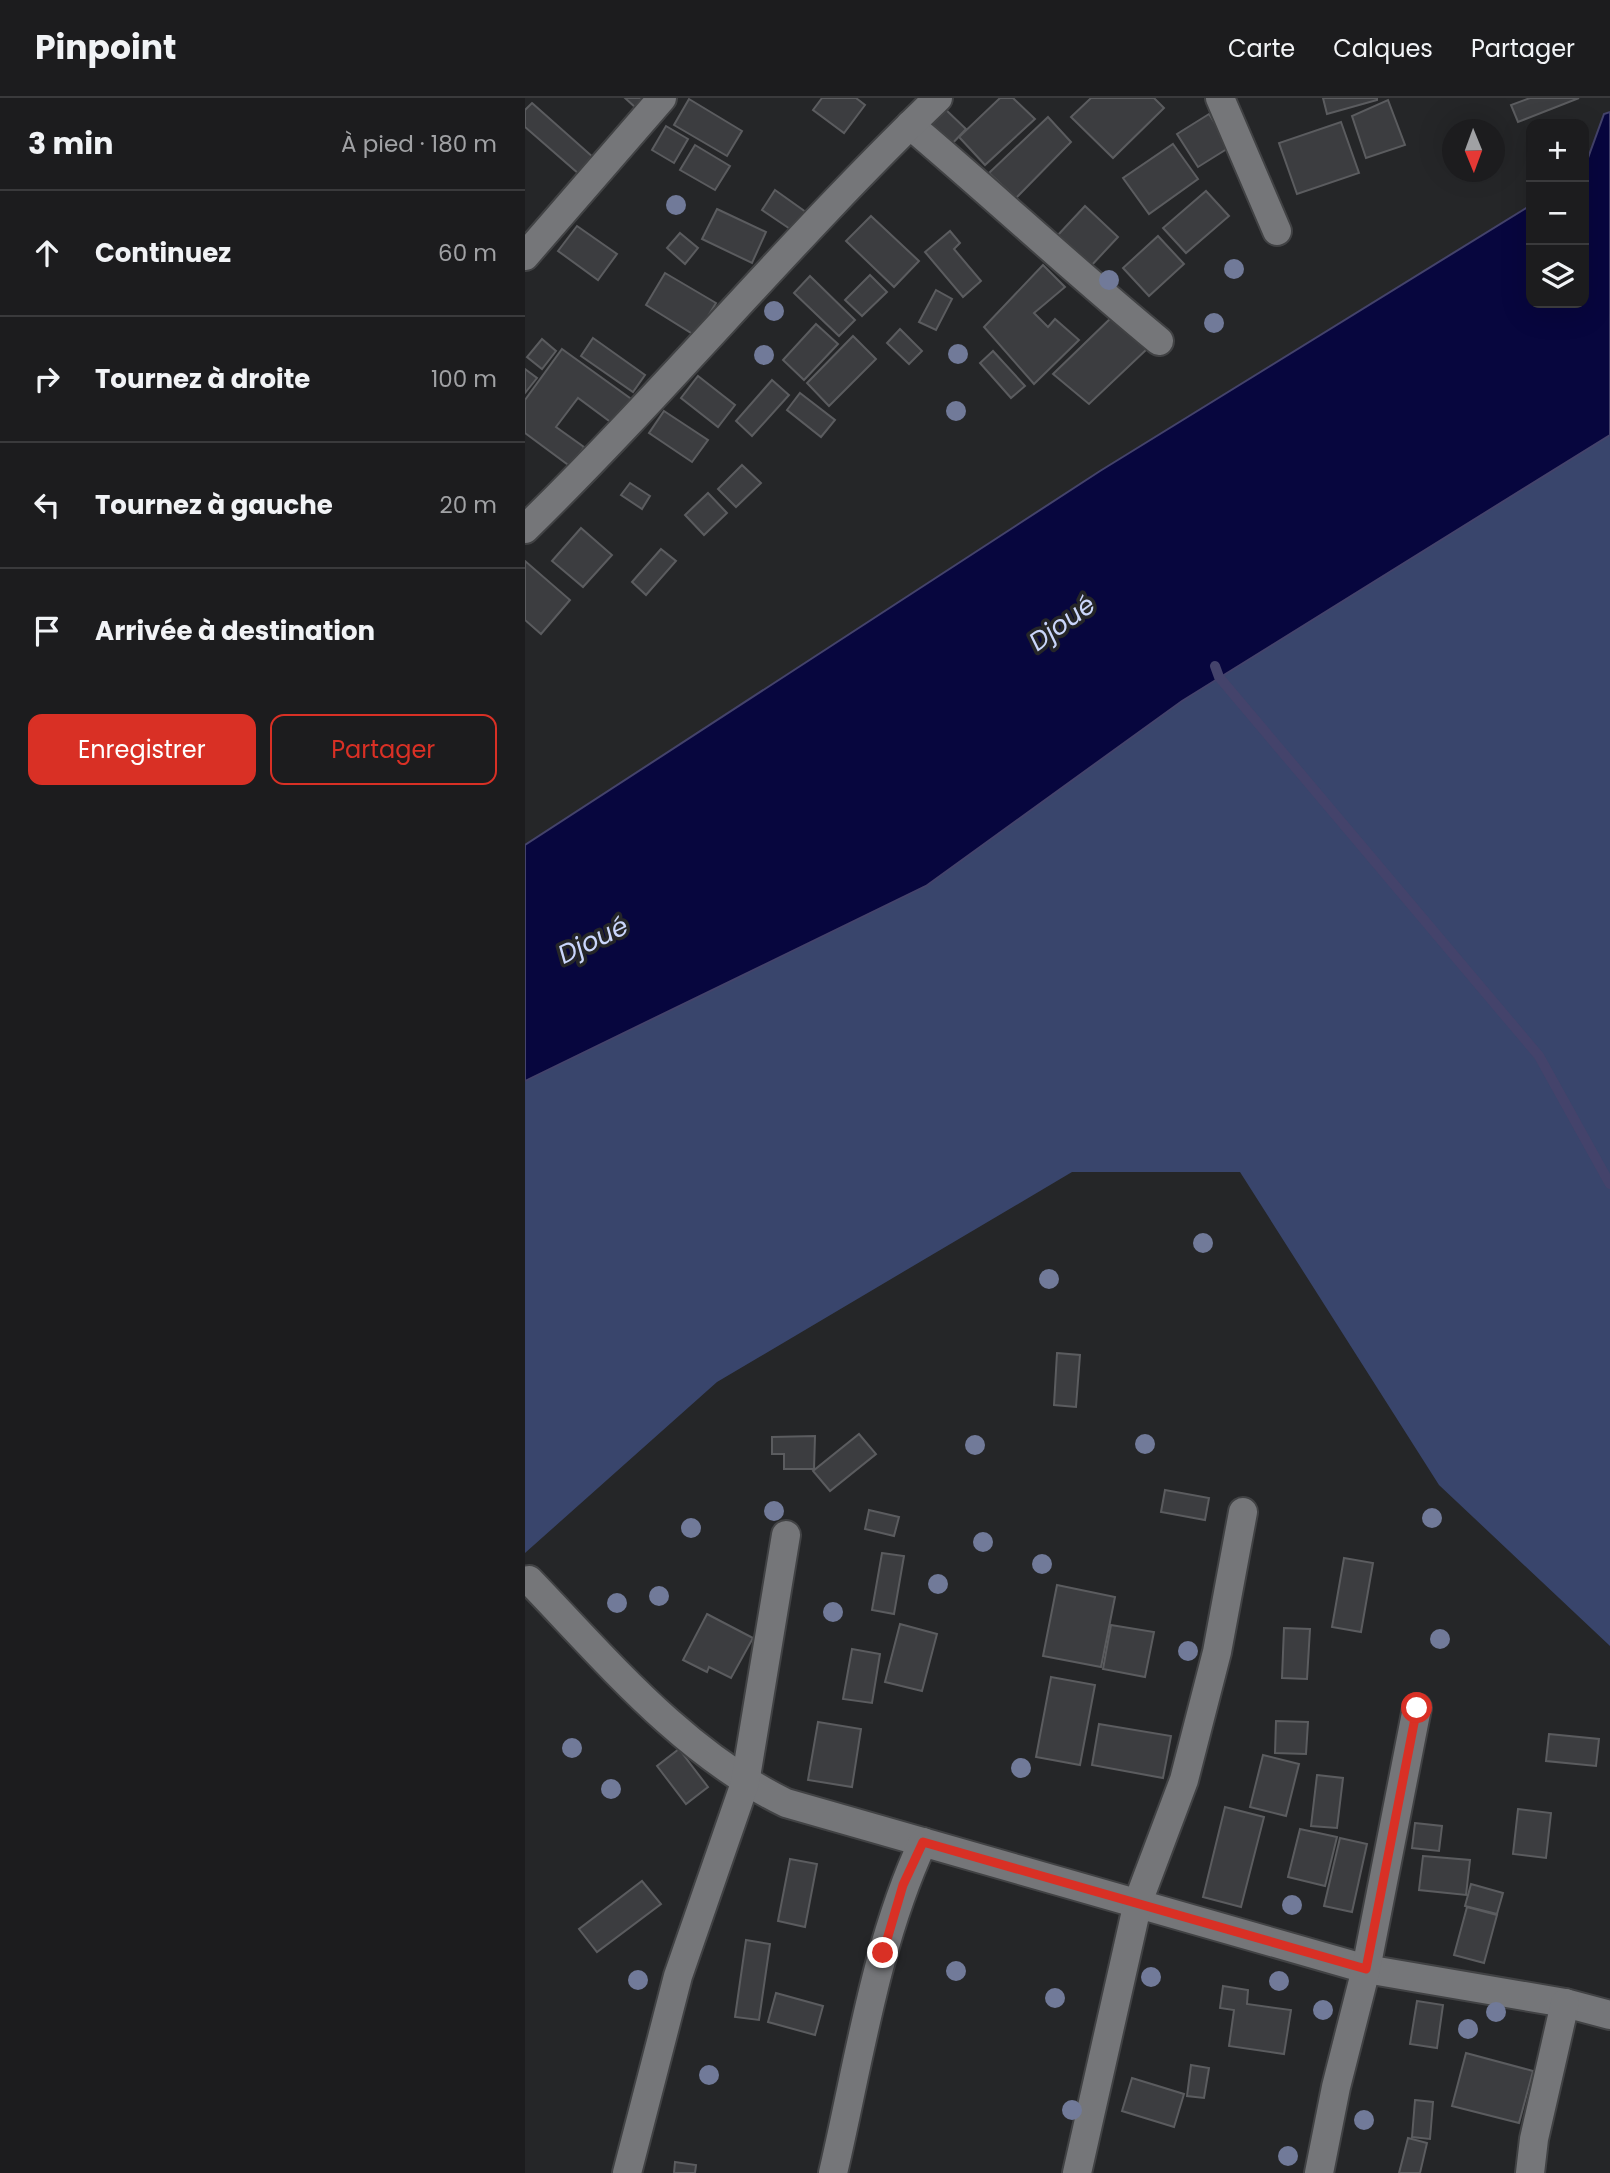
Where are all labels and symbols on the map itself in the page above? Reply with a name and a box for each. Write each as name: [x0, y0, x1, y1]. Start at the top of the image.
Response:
north arrow: [1442, 119, 1505, 182]
water label: Djoué: [1021, 587, 1103, 659]
water label: Djoué: [552, 908, 634, 972]
route start: [1401, 1692, 1432, 1723]
route end: [867, 1937, 898, 1968]

